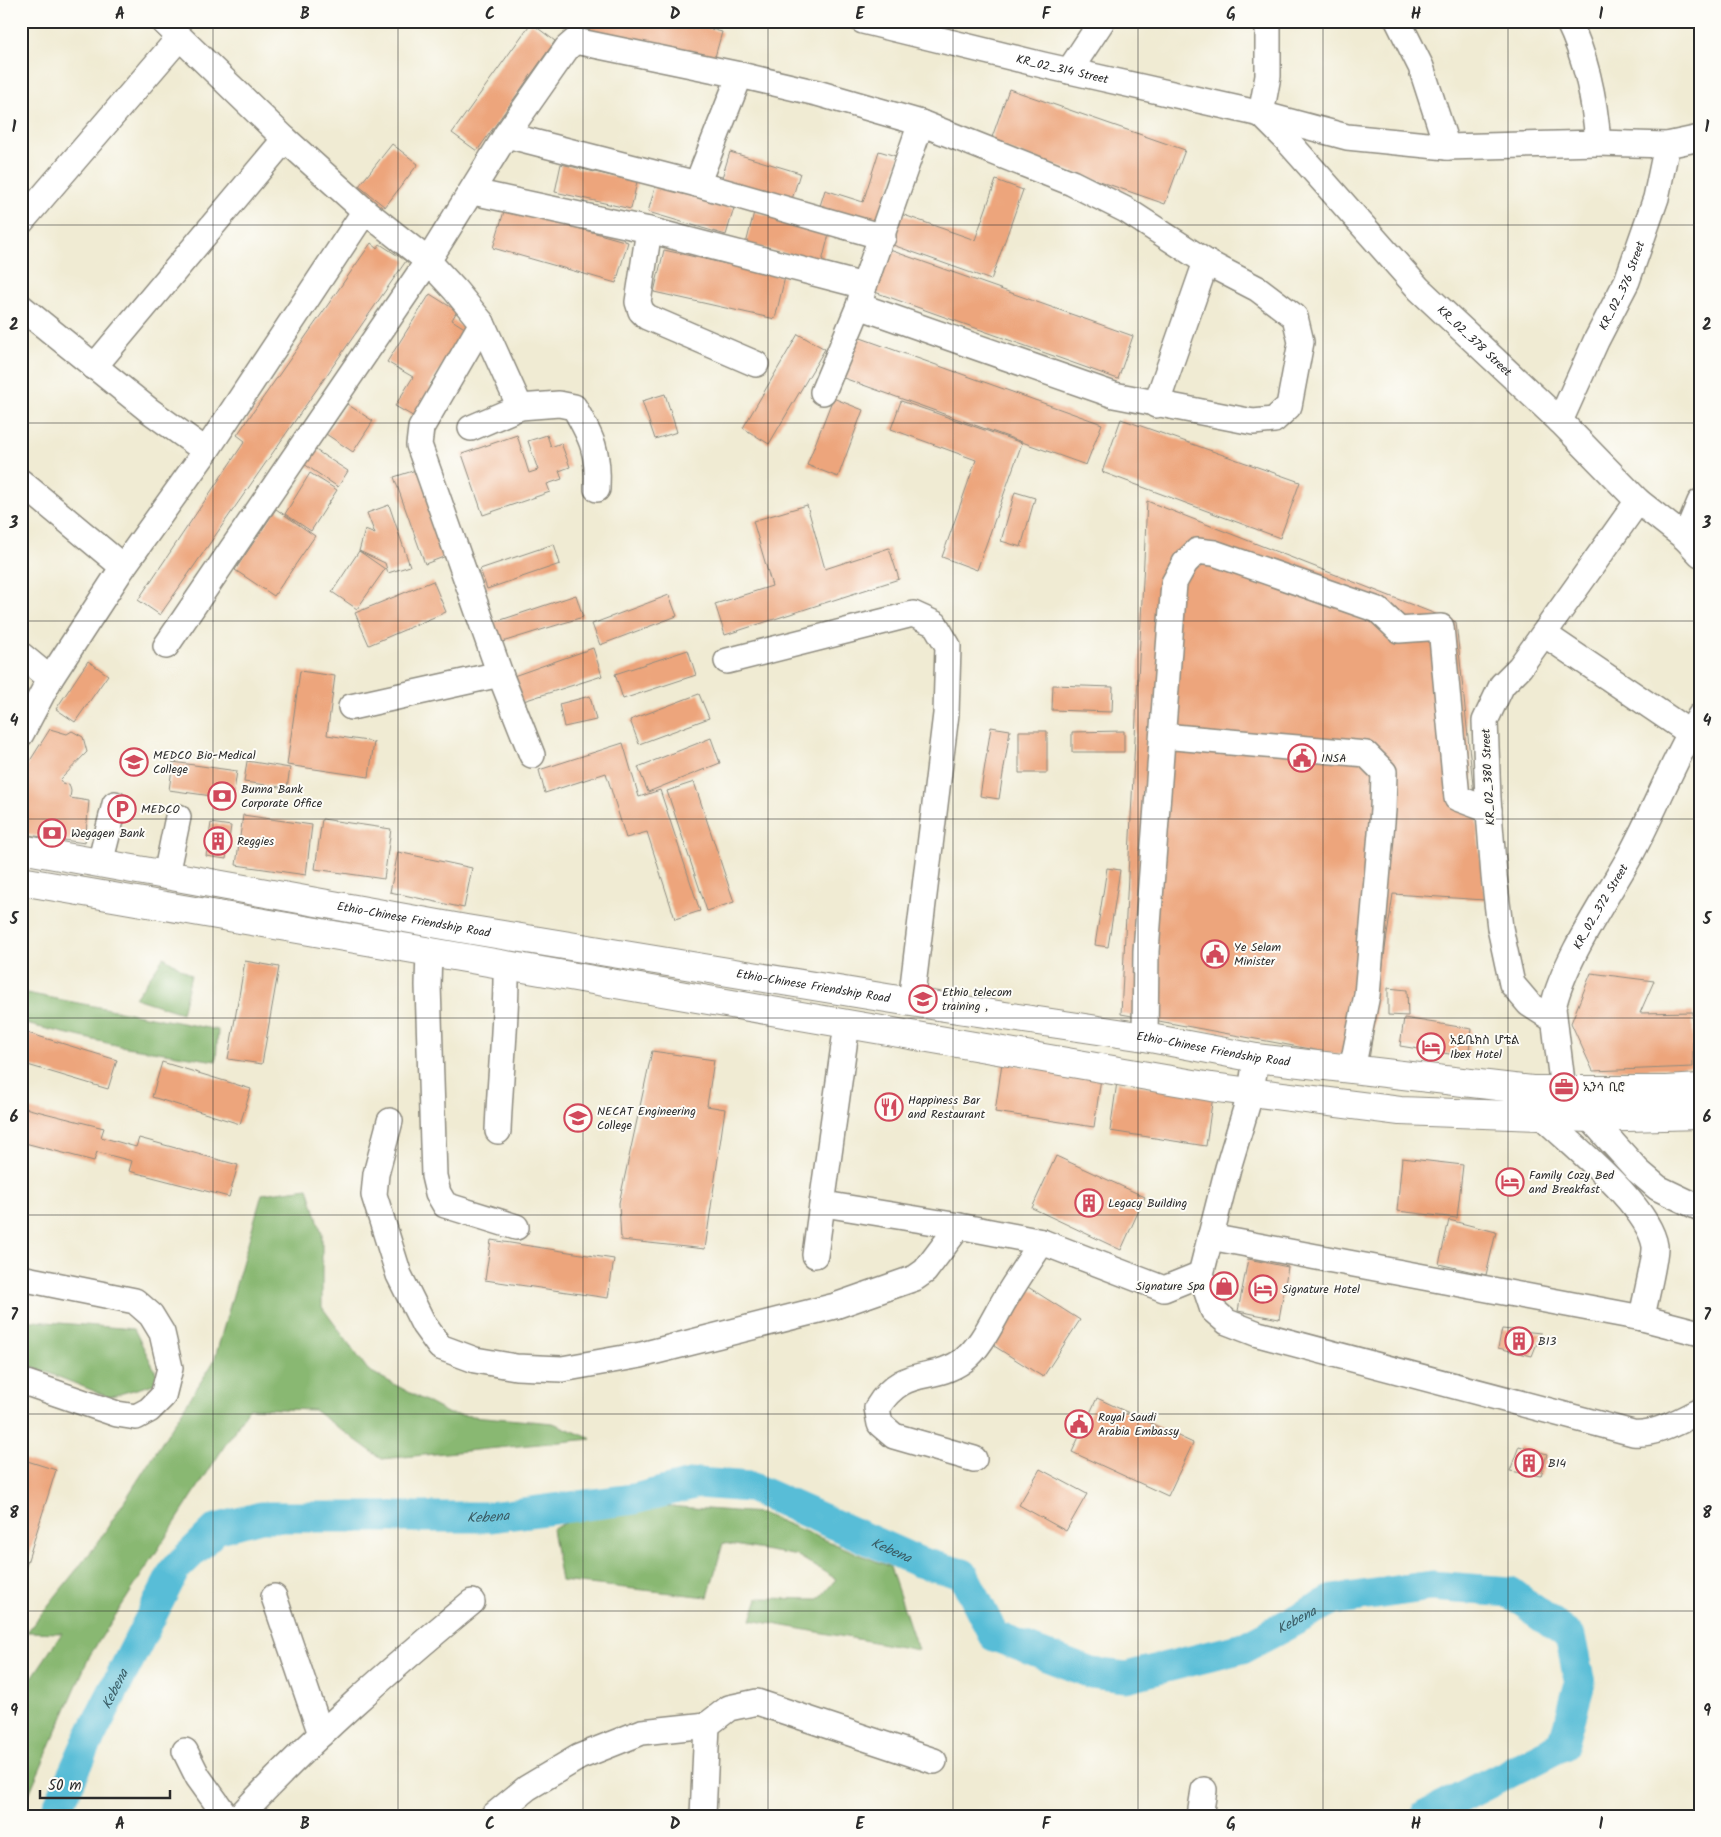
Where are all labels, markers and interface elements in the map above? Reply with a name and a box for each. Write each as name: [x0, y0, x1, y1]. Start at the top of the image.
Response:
text: A: [115, 2, 125, 27]
text: B: [300, 2, 310, 27]
text: C: [485, 2, 495, 27]
text: D: [670, 2, 681, 27]
text: E: [856, 2, 866, 27]
text: F: [1042, 2, 1052, 27]
text: G: [1226, 2, 1236, 27]
text: H: [1411, 2, 1421, 27]
text: I: [1599, 2, 1604, 27]
street label: KR_02_314 Street: [1014, 50, 1111, 89]
text: 1: [12, 115, 17, 140]
text: 1: [1705, 115, 1710, 140]
street label: KR_02_376 Street: [1594, 238, 1650, 334]
street label: KR_02_378 Street: [1432, 301, 1516, 382]
text: 2: [9, 313, 19, 338]
text: 2: [1702, 313, 1712, 338]
text: 3: [9, 511, 19, 536]
text: 3: [1702, 511, 1712, 536]
text: 4: [10, 709, 19, 734]
text: 4: [1703, 709, 1712, 734]
street label: KR_02_380 Street: [1476, 728, 1501, 826]
public building icon: INSA: [1287, 743, 1317, 773]
place label: MEDCO Bio-Medical College: [153, 746, 256, 779]
school or university icon: MEDCO Bio-Medical College: [119, 747, 149, 777]
place label: INSA: [1321, 749, 1347, 768]
place label: Bunna Bank Corporate Office: [241, 780, 323, 813]
bank icon: Bunna Bank Corporate Office: [207, 781, 237, 811]
parking icon: MEDCO: [107, 794, 137, 824]
place label: MEDCO: [141, 800, 180, 819]
bank icon: Wegagen Bank: [37, 818, 67, 848]
place label: Wegagen Bank: [71, 824, 145, 843]
building icon: Reggies: [203, 826, 233, 856]
place label: Reggies: [237, 832, 274, 851]
street label: KR_02_372 Street: [1569, 860, 1634, 953]
street label: Ethio-Chinese Friendship Road: [335, 897, 493, 943]
text: 5: [9, 907, 20, 932]
text: 5: [1702, 907, 1713, 932]
place label: Ye Selam Minister: [1234, 938, 1281, 971]
public building icon: Ye Selam Minister: [1200, 939, 1230, 969]
street label: Ethio-Chinese Friendship Road: [735, 964, 892, 1009]
place label: Ethio telecom training ,: [942, 983, 1012, 1016]
school or university icon: Ethio telecom training ,: [908, 984, 938, 1014]
street label: Ethio-Chinese Friendship Road: [1135, 1027, 1292, 1072]
place label: አይቤክስ ሆቴል Ibex Hotel: [1450, 1031, 1519, 1064]
hotel icon: አይቤክስ ሆቴል Ibex Hotel: [1416, 1032, 1446, 1062]
office icon: ኢንሳ ቢሮ: [1549, 1072, 1579, 1102]
place label: ኢንሳ ቢሮ: [1583, 1078, 1625, 1097]
place label: Happiness Bar and Restaurant: [908, 1091, 985, 1124]
restaurant icon: Happiness Bar and Restaurant: [874, 1092, 904, 1122]
place label: NECAT Engineering College: [597, 1102, 696, 1135]
school or university icon: NECAT Engineering College: [563, 1103, 593, 1133]
text: 6: [10, 1105, 19, 1130]
text: 6: [1703, 1105, 1712, 1130]
place label: Family Cozy Bed and Breakfast: [1529, 1166, 1615, 1199]
hotel icon: Family Cozy Bed and Breakfast: [1495, 1167, 1525, 1197]
building icon: Legacy Building: [1074, 1188, 1104, 1218]
place label: Legacy Building: [1108, 1194, 1188, 1213]
shop icon: Signature Spa: [1209, 1271, 1239, 1301]
hotel icon: Signature Hotel: [1248, 1274, 1278, 1304]
place label: Signature Spa: [1136, 1277, 1205, 1296]
place label: Signature Hotel: [1282, 1280, 1360, 1299]
text: 7: [10, 1303, 18, 1328]
text: 7: [1703, 1303, 1711, 1328]
building icon: B13: [1504, 1326, 1534, 1356]
place label: B13: [1538, 1332, 1556, 1351]
place label: Royal Saudi Arabia Embassy: [1098, 1408, 1179, 1441]
public building icon: Royal Saudi Arabia Embassy: [1064, 1409, 1094, 1439]
building icon: B14: [1514, 1448, 1544, 1478]
place label: B14: [1548, 1454, 1566, 1473]
text: 8: [9, 1501, 19, 1526]
text: 8: [1702, 1501, 1712, 1526]
water label: Kebena: [467, 1505, 512, 1529]
water label: Kebena: [867, 1532, 916, 1570]
water label: Kebena: [1273, 1600, 1322, 1640]
water label: Kebena: [96, 1664, 135, 1713]
text: 9: [10, 1699, 18, 1724]
text: 9: [1703, 1699, 1711, 1724]
scale bar: [40, 1767, 170, 1799]
text: 50 m: [48, 1774, 82, 1798]
text: A: [115, 1812, 125, 1837]
text: B: [300, 1812, 310, 1837]
text: C: [485, 1812, 495, 1837]
text: D: [670, 1812, 681, 1837]
text: E: [856, 1812, 866, 1837]
text: F: [1042, 1812, 1052, 1837]
text: G: [1226, 1812, 1236, 1837]
text: H: [1411, 1812, 1421, 1837]
text: I: [1599, 1812, 1604, 1837]

